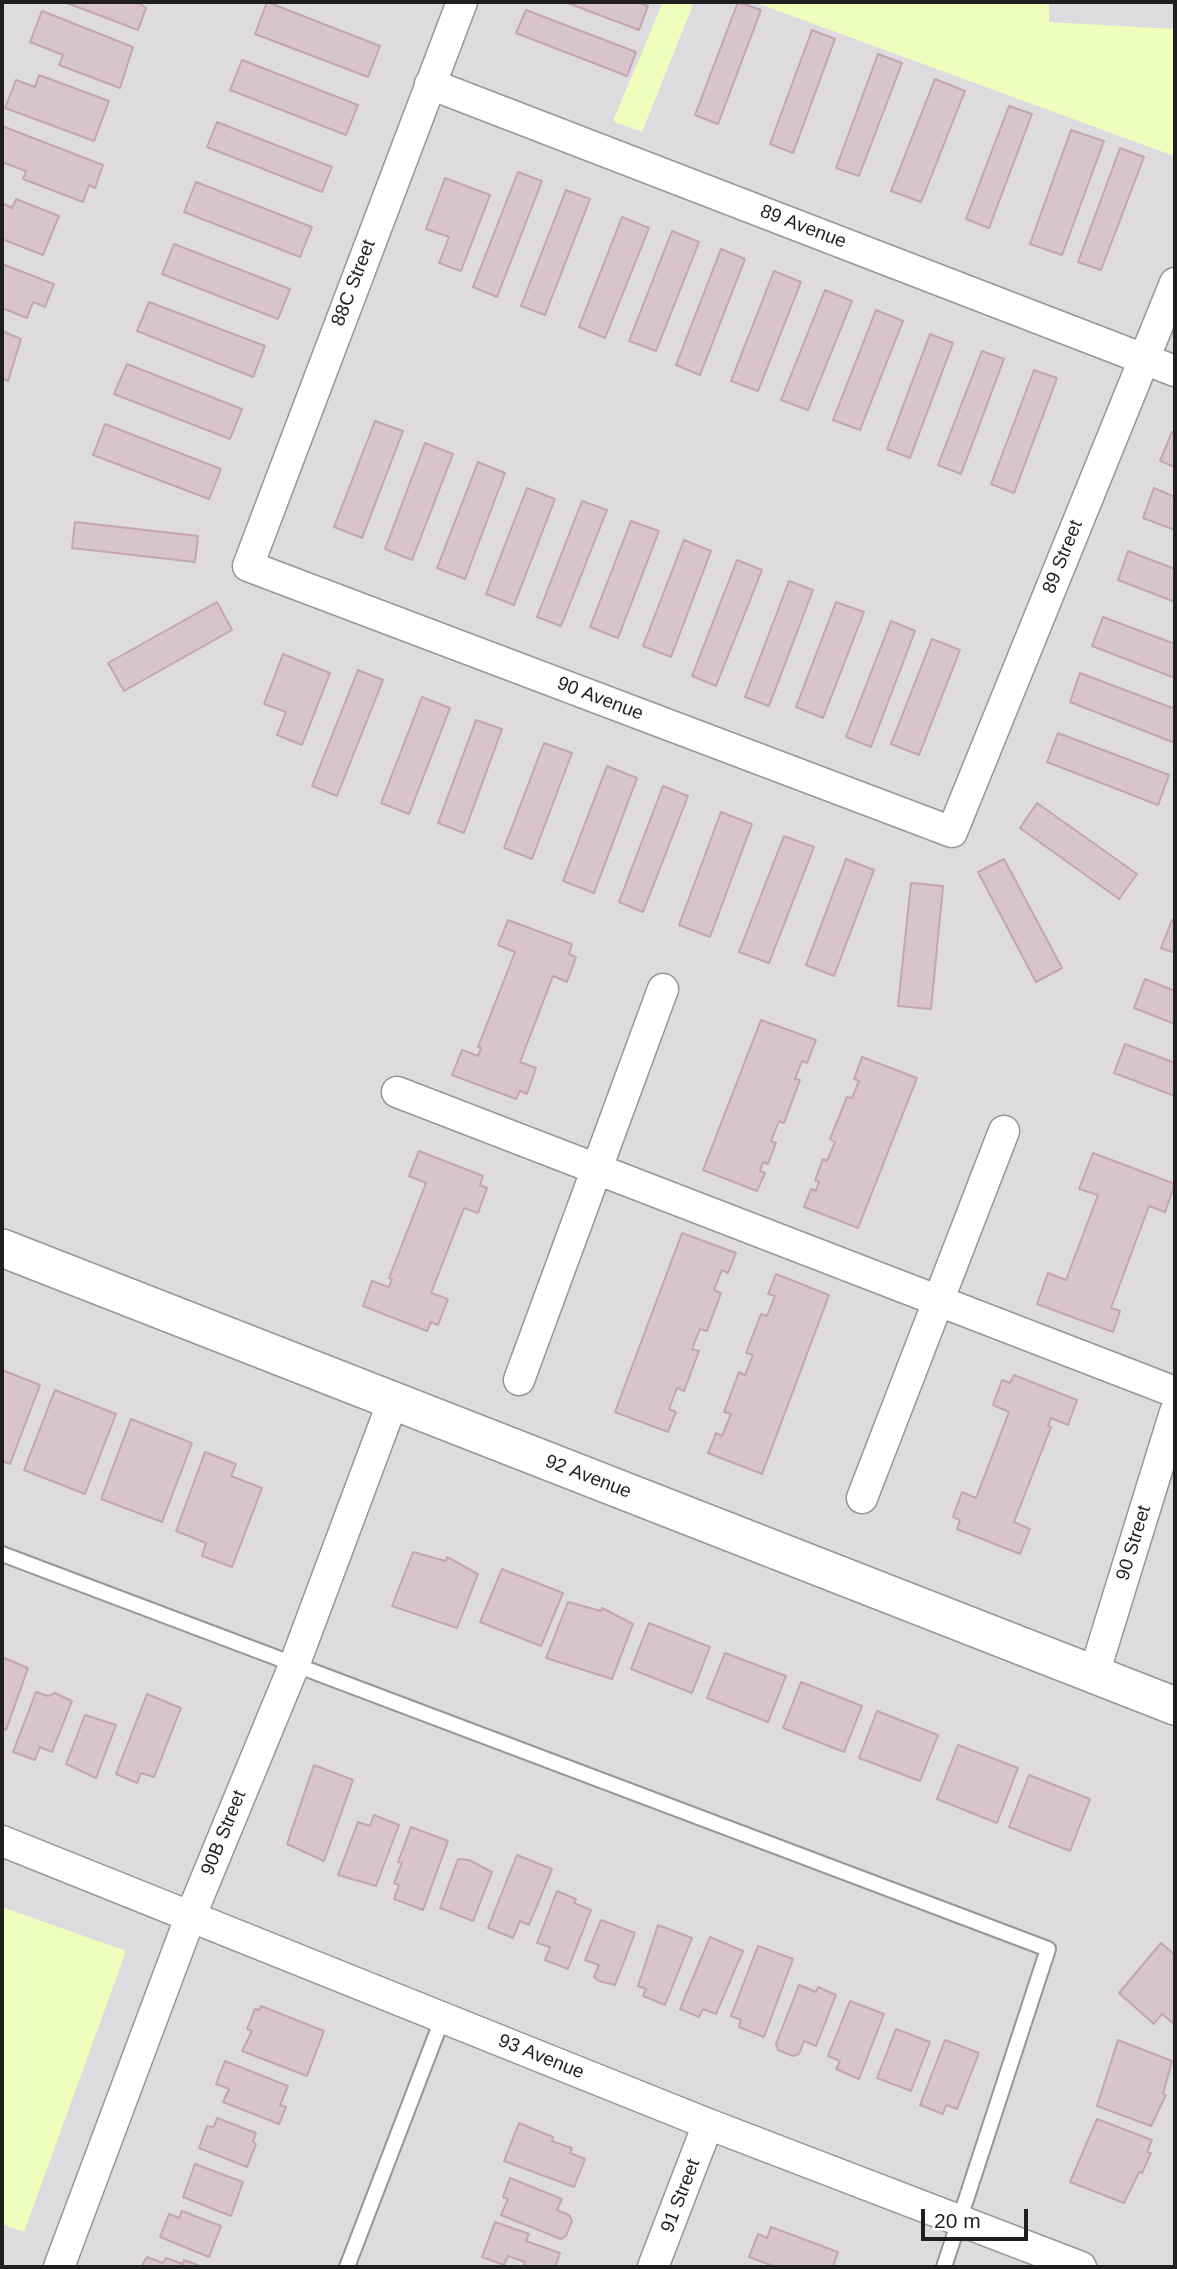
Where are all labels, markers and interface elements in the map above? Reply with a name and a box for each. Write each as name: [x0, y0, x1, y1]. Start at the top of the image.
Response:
street label: 89 Avenue: [757, 200, 849, 254]
street label: 88C Street: [327, 237, 381, 329]
street label: 89 Street: [1038, 517, 1088, 597]
street label: 90 Avenue: [554, 672, 646, 726]
street label: 92 Avenue: [542, 1450, 634, 1504]
street label: 90 Street: [1112, 1503, 1156, 1583]
street label: 90B Street: [197, 1787, 251, 1879]
street label: 93 Avenue: [495, 2029, 587, 2085]
street label: 91 Street: [657, 2156, 705, 2236]
scale bar: [925, 2196, 1032, 2240]
text: 20 m: [934, 2209, 981, 2232]

